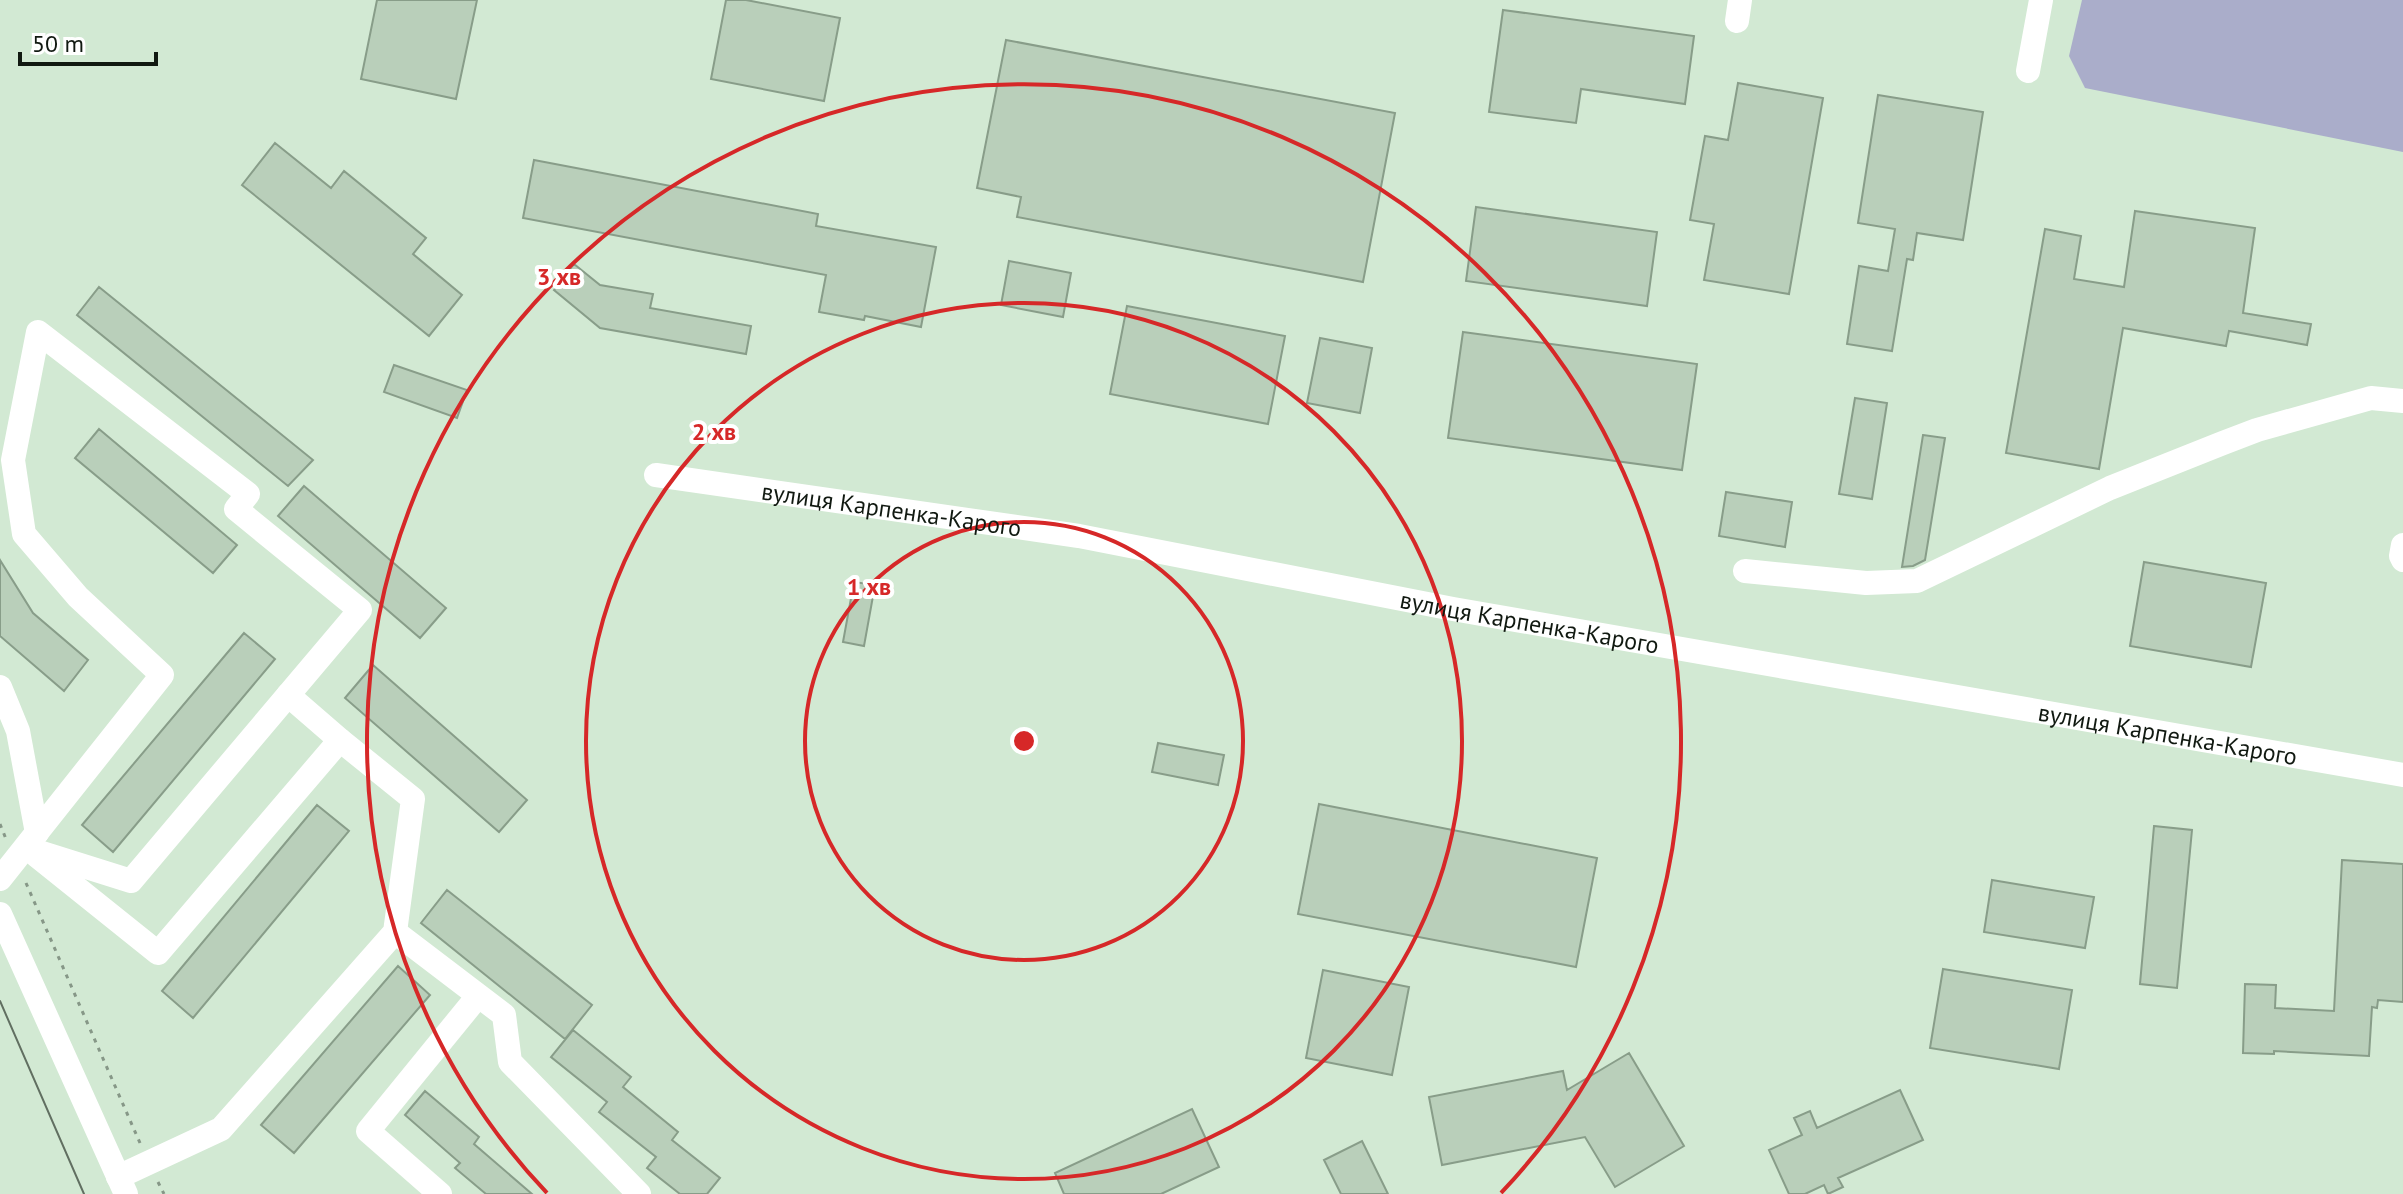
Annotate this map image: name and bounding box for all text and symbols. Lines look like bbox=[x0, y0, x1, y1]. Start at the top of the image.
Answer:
scale bar bbox=[20, 16, 156, 66]
text: 50 m bbox=[32, 28, 84, 59]
text: 3 хв bbox=[537, 261, 581, 292]
text: 2 хв bbox=[692, 416, 736, 447]
street label: вулиця Карпенка-Карого bbox=[760, 475, 1024, 543]
text: 1 хв bbox=[847, 571, 891, 602]
street label: вулиця Карпенка-Карого bbox=[1397, 584, 1661, 660]
street label: вулиця Карпенка-Карого bbox=[2036, 696, 2300, 772]
centre of rings bbox=[1010, 727, 1038, 755]

